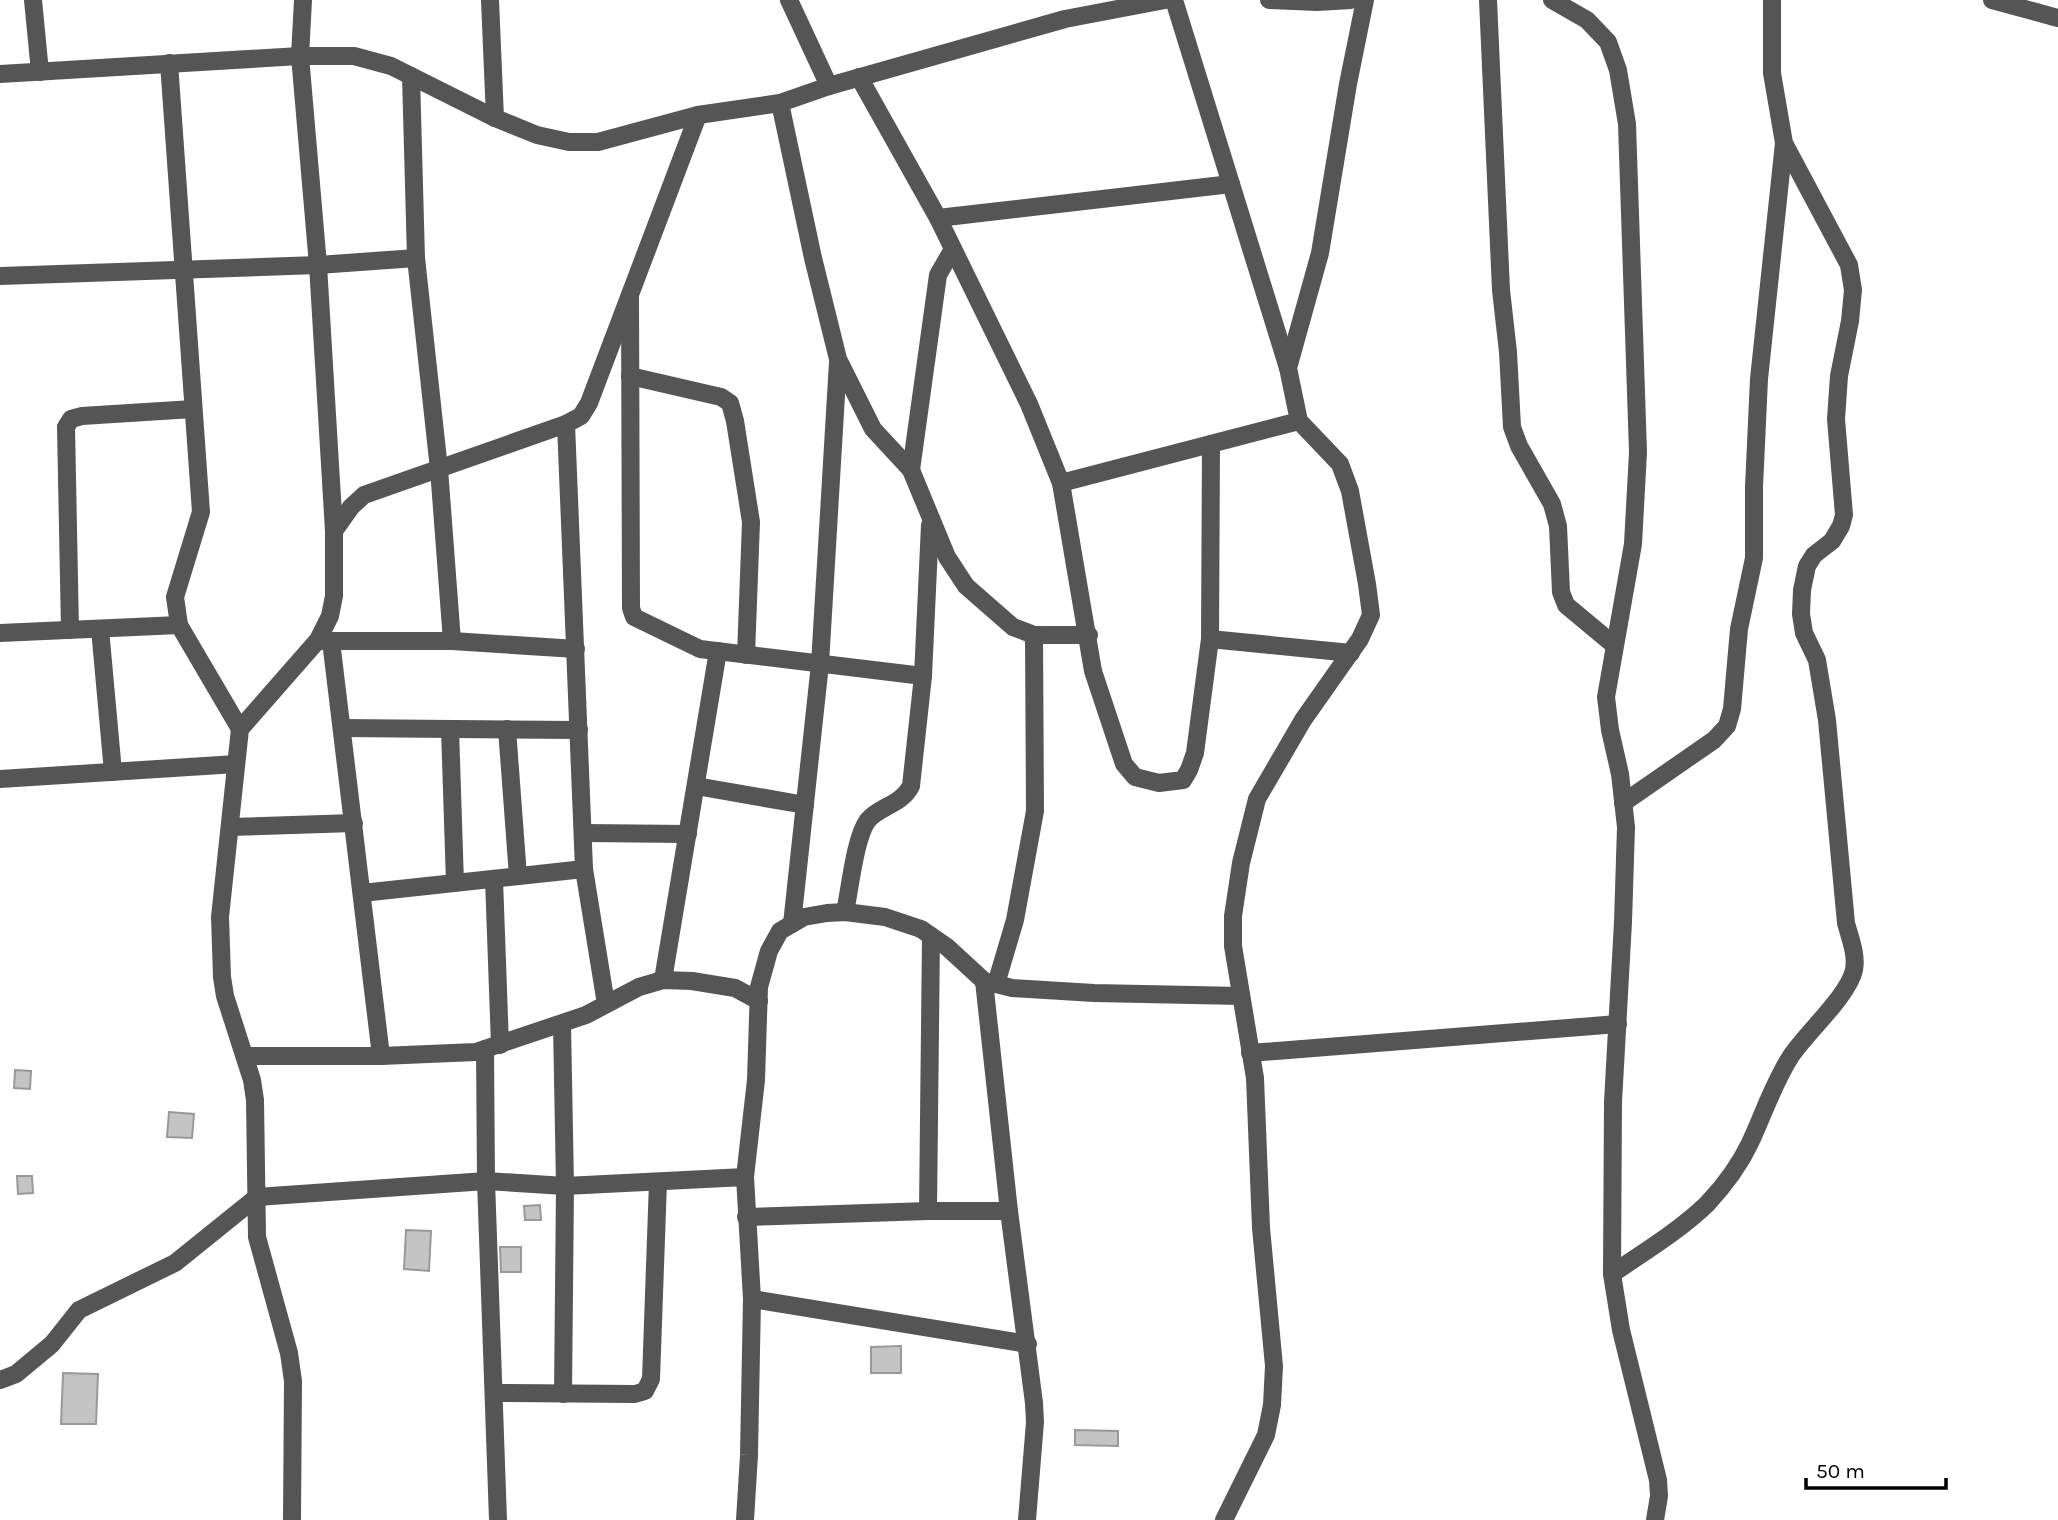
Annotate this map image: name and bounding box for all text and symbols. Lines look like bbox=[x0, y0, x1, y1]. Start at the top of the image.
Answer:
scale bar bbox=[1806, 1446, 1946, 1490]
text: 50 m bbox=[1816, 1459, 1865, 1483]

